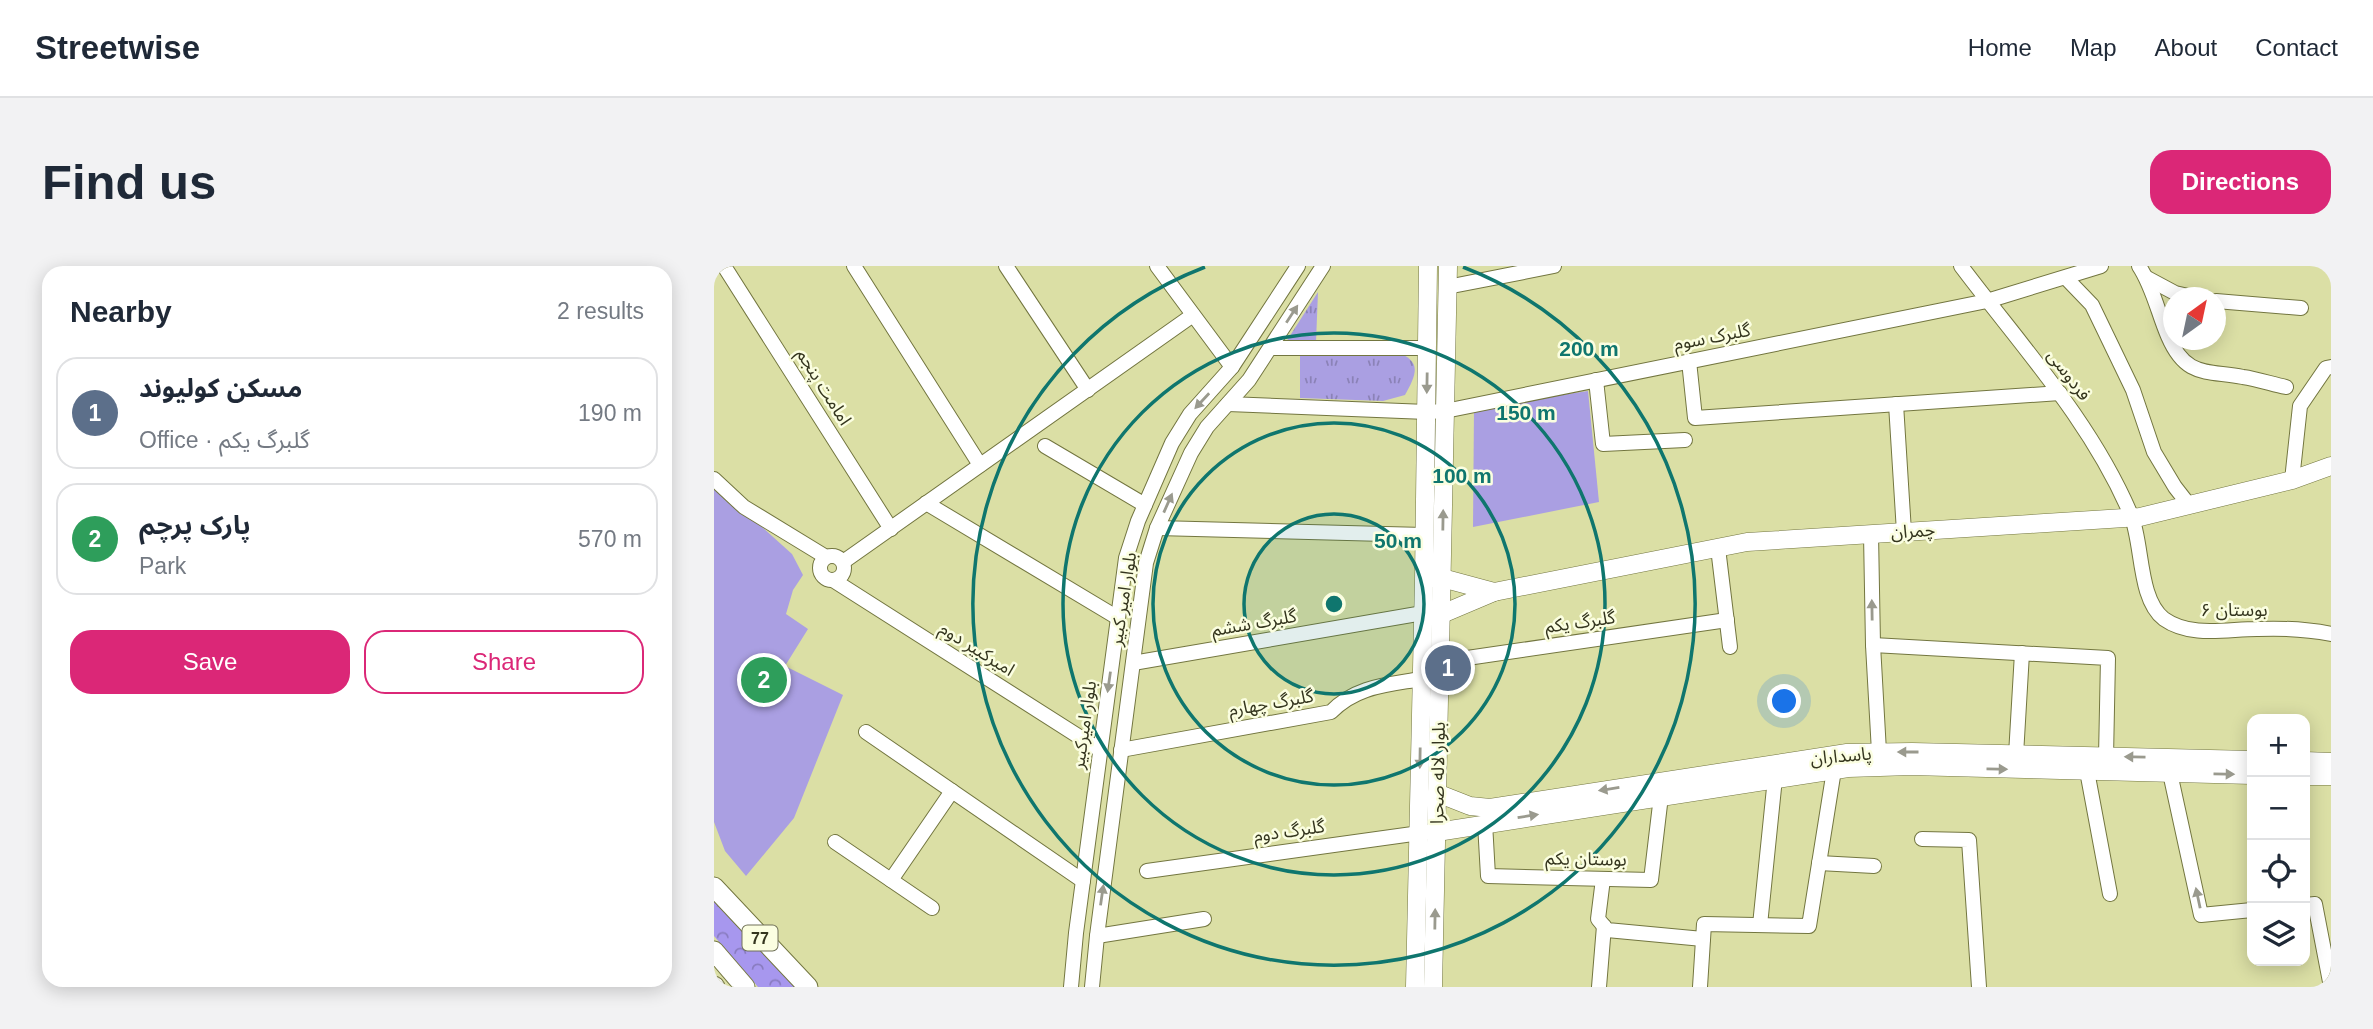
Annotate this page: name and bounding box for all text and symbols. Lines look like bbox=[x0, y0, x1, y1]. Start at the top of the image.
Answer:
text: Streetwise bbox=[35, 29, 200, 66]
text: Home bbox=[1968, 34, 2032, 61]
text: Map bbox=[2070, 34, 2117, 61]
text: About bbox=[2155, 34, 2217, 61]
text: Contact bbox=[2255, 34, 2338, 61]
button: Directions bbox=[2150, 150, 2331, 214]
text: Find us bbox=[42, 155, 216, 209]
north arrow bbox=[2163, 287, 2226, 350]
text: Nearby bbox=[70, 295, 172, 328]
text: 2 results bbox=[557, 298, 644, 324]
one-way arrow bbox=[1286, 304, 1299, 323]
street label: گلبرک سوم bbox=[1672, 320, 1753, 358]
text: 200 m bbox=[1559, 337, 1619, 360]
street label: امامت پنجم bbox=[790, 345, 855, 430]
street label: فردوسی bbox=[2043, 346, 2095, 405]
one-way arrow bbox=[1422, 372, 1433, 394]
text: مسکن کولیوند bbox=[139, 373, 302, 403]
one-way arrow bbox=[1195, 392, 1211, 409]
text: 1 bbox=[89, 400, 101, 426]
text: 190 m bbox=[578, 400, 642, 426]
text: 150 m bbox=[1496, 401, 1556, 424]
text: Office · گلبرگ یکم bbox=[139, 427, 310, 453]
text: 100 m bbox=[1432, 464, 1492, 487]
one-way arrow bbox=[1162, 493, 1174, 513]
one-way arrow bbox=[1437, 509, 1449, 531]
text: پارک پرچم bbox=[139, 510, 251, 540]
street label: چمران bbox=[1890, 519, 1936, 544]
text: 2 bbox=[89, 526, 101, 552]
text: 570 m bbox=[578, 526, 642, 552]
text: 50 m bbox=[1374, 529, 1422, 552]
street label: بلوار امیر کبیر bbox=[1106, 551, 1141, 648]
text: Park bbox=[139, 553, 186, 579]
centre of rings bbox=[1322, 592, 1346, 616]
one-way arrow bbox=[1866, 599, 1878, 621]
street label: بوستان ۶ bbox=[2200, 600, 2268, 621]
street label: گلبرگ ششم bbox=[1210, 606, 1299, 643]
street label: گلبرگ یکم bbox=[1544, 607, 1617, 640]
street label: امیرکبیر دوم bbox=[934, 618, 1018, 683]
button: Save bbox=[70, 630, 350, 694]
button: Share bbox=[364, 630, 644, 694]
pin: 1 bbox=[1425, 642, 1471, 694]
pin: 2 bbox=[741, 654, 787, 706]
one-way arrow bbox=[1104, 671, 1115, 693]
street label: بلوار امیرکبیر bbox=[1068, 680, 1101, 772]
your location bbox=[1767, 684, 1801, 718]
street label: گلبرگ چهارم bbox=[1227, 686, 1316, 724]
map controls bbox=[2247, 714, 2310, 966]
button: + bbox=[2247, 714, 2310, 777]
street label: بلوار لاله صحرا bbox=[1427, 722, 1450, 824]
street label: پاسداران bbox=[1810, 743, 1873, 770]
one-way arrow bbox=[1896, 746, 1918, 758]
one-way arrow bbox=[1414, 747, 1425, 769]
one-way arrow bbox=[2124, 752, 2146, 763]
one-way arrow bbox=[1986, 763, 2008, 774]
one-way arrow bbox=[2214, 768, 2236, 780]
button: − bbox=[2247, 777, 2310, 840]
one-way arrow bbox=[1598, 784, 1620, 795]
one-way arrow bbox=[1517, 811, 1539, 822]
street label: گلبرگ دوم bbox=[1252, 816, 1327, 850]
button: locate bbox=[2247, 840, 2310, 903]
street label: بوستان یکم bbox=[1545, 848, 1627, 873]
one-way arrow bbox=[1097, 884, 1108, 906]
one-way arrow bbox=[2192, 887, 2203, 909]
button: layers bbox=[2247, 903, 2310, 966]
one-way arrow bbox=[1429, 908, 1440, 930]
road number: 77 bbox=[742, 926, 778, 950]

